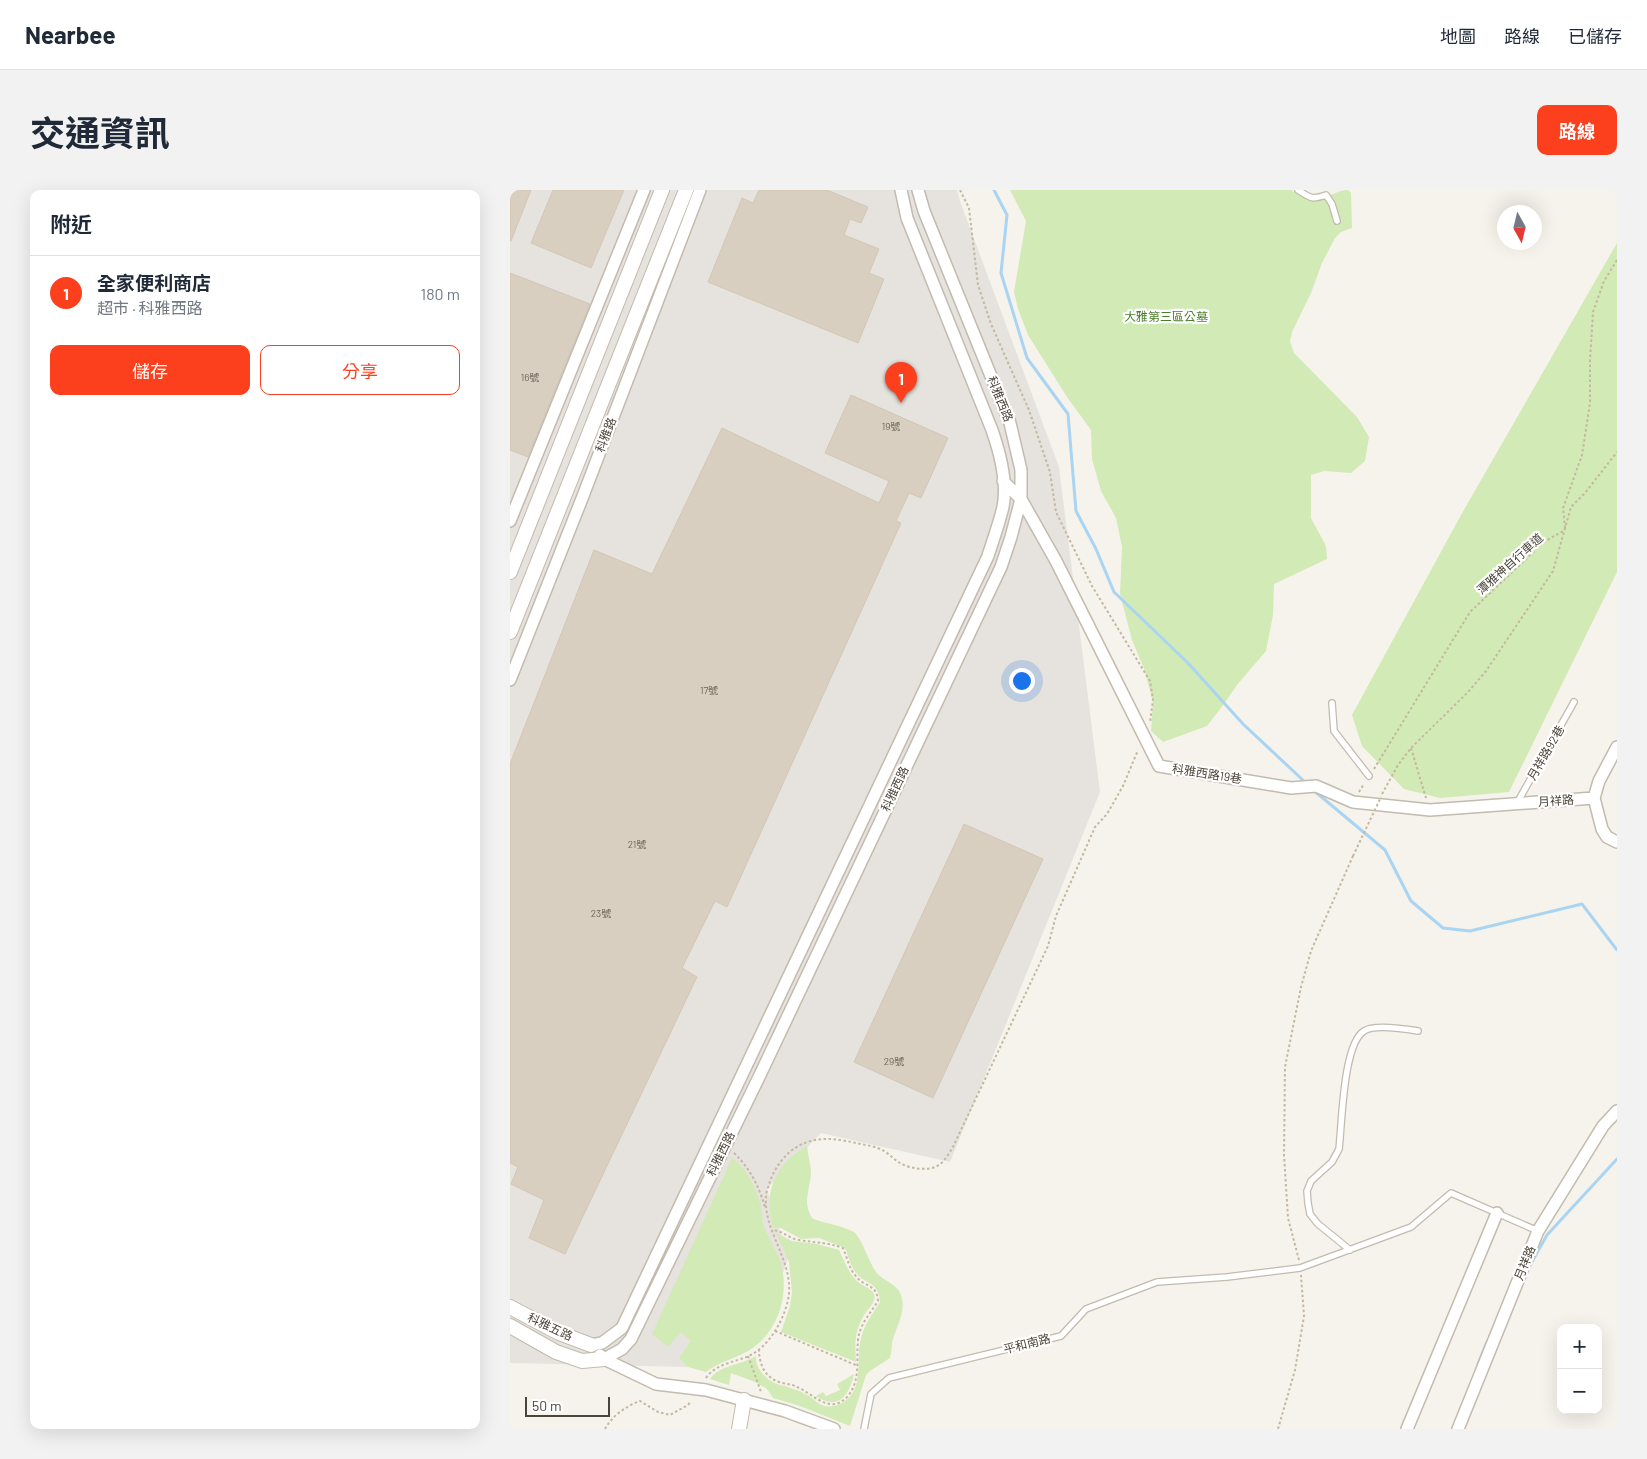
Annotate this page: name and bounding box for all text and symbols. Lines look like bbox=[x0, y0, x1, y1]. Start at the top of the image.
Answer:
text: Nearbee bbox=[25, 20, 116, 49]
text: 地圖 bbox=[1440, 25, 1476, 47]
text: 路線 bbox=[1504, 25, 1540, 47]
text: 已儲存 bbox=[1568, 25, 1622, 47]
button: 路線 bbox=[1537, 105, 1617, 155]
text: 交通資訊 bbox=[30, 111, 170, 153]
north arrow bbox=[1497, 205, 1542, 250]
text: 附近 bbox=[50, 211, 92, 236]
text: 全家便利商店 bbox=[97, 271, 211, 294]
text: 1 bbox=[63, 284, 69, 303]
text: 180 m bbox=[421, 284, 460, 303]
text: 超市 · 科雅西路 bbox=[97, 298, 203, 317]
park label: 大雅第三區公墓 bbox=[1124, 309, 1208, 323]
button: 儲存 bbox=[50, 345, 250, 395]
button: 分享 bbox=[260, 345, 460, 395]
pin: 1 bbox=[885, 362, 917, 403]
house number: 16號 bbox=[521, 371, 539, 383]
street label: 科雅西路 bbox=[985, 374, 1016, 424]
street label: 科雅路 bbox=[592, 415, 618, 454]
house number: 19號 bbox=[882, 420, 900, 432]
street label: 潭雅神自行車道 bbox=[1473, 530, 1545, 597]
your location bbox=[1009, 668, 1035, 694]
house number: 17號 bbox=[700, 684, 718, 696]
street label: 月祥路92巷 bbox=[1524, 723, 1566, 782]
street label: 科雅西路19巷 bbox=[1171, 761, 1243, 785]
street label: 科雅西路 bbox=[878, 764, 911, 813]
street label: 月祥路 bbox=[1537, 792, 1574, 808]
house number: 21號 bbox=[628, 838, 646, 850]
house number: 23號 bbox=[591, 907, 611, 919]
house number: 29號 bbox=[884, 1055, 904, 1067]
street label: 科雅西路 bbox=[703, 1129, 737, 1178]
street label: 月祥路 bbox=[1511, 1243, 1537, 1282]
street label: 科雅五路 bbox=[526, 1310, 575, 1343]
map controls bbox=[1557, 1324, 1602, 1414]
button: + bbox=[1557, 1324, 1602, 1369]
street label: 平和南路 bbox=[1002, 1330, 1052, 1356]
button: − bbox=[1557, 1369, 1602, 1414]
scale bar bbox=[525, 1394, 610, 1417]
text: 50 m bbox=[532, 1397, 561, 1414]

